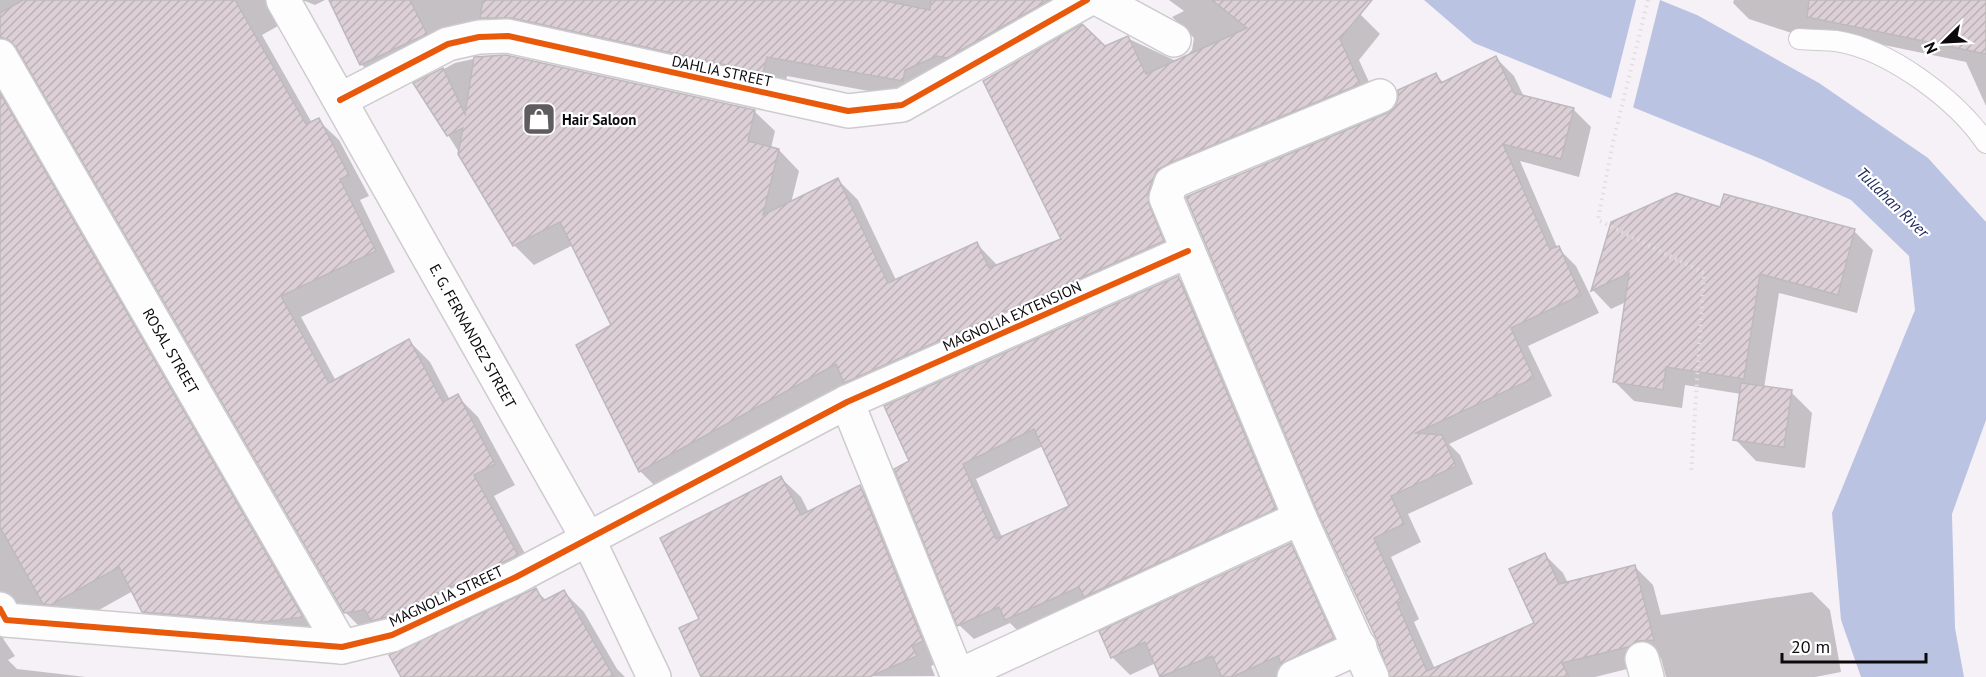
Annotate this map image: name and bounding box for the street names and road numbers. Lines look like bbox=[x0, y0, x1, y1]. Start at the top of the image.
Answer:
street label: DAHLIA STREET bbox=[670, 51, 775, 91]
street label: E. G. FERNANDEZ STREET bbox=[425, 261, 521, 412]
street label: MAGNOLIA EXTENSION bbox=[940, 277, 1084, 355]
street label: ROSAL STREET bbox=[139, 305, 204, 398]
street label: MAGNOLIA STREET bbox=[386, 561, 507, 631]

